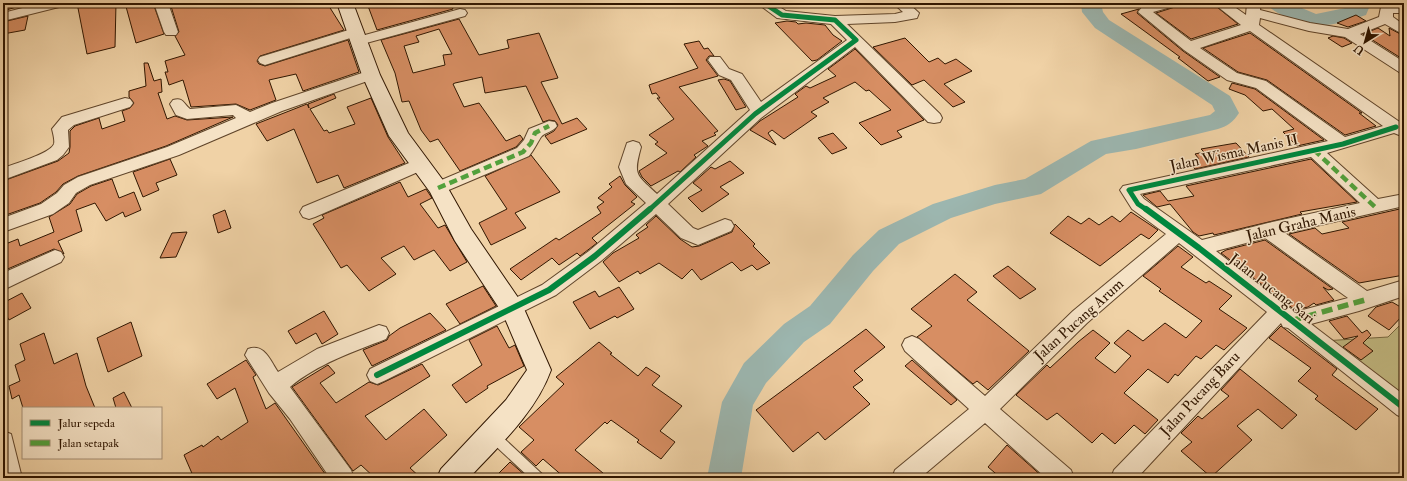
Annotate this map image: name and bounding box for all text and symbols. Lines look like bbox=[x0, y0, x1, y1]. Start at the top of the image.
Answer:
north arrow bbox=[1345, 22, 1385, 62]
text: U bbox=[1351, 41, 1367, 58]
street label: Jalan Wisma Manis II bbox=[1167, 130, 1300, 177]
street label: Jalan Graha Manis bbox=[1243, 202, 1358, 247]
street label: Jalan Pucang Sari bbox=[1224, 249, 1319, 329]
street label: Jalan Pucang Arum bbox=[1029, 274, 1129, 367]
street label: Jalan Pucang Baru bbox=[1155, 347, 1245, 442]
legend bbox=[22, 407, 162, 459]
text: Jalur sepeda bbox=[57, 416, 116, 431]
text: Jalan setapak bbox=[57, 436, 119, 451]

